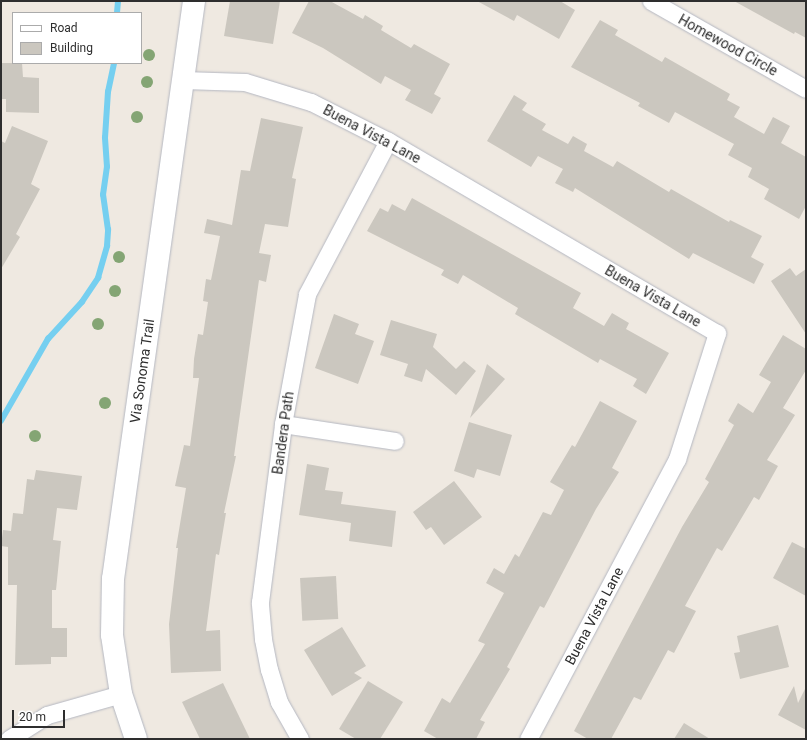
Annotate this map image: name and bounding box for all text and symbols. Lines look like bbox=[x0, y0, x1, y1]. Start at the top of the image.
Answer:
street label: Homewood Circle bbox=[675, 11, 781, 79]
legend bbox=[12, 12, 142, 64]
text: Road bbox=[50, 21, 78, 35]
text: Building bbox=[50, 41, 93, 55]
street label: Buena Vista Lane bbox=[320, 101, 424, 167]
street label: Buena Vista Lane bbox=[602, 262, 704, 330]
street label: Via Sonoma Trail bbox=[126, 318, 158, 424]
street label: Bandera Path bbox=[269, 390, 297, 476]
street label: Buena Vista Lane bbox=[561, 564, 627, 668]
scale bar bbox=[14, 702, 67, 728]
text: 20 m bbox=[19, 710, 46, 724]

